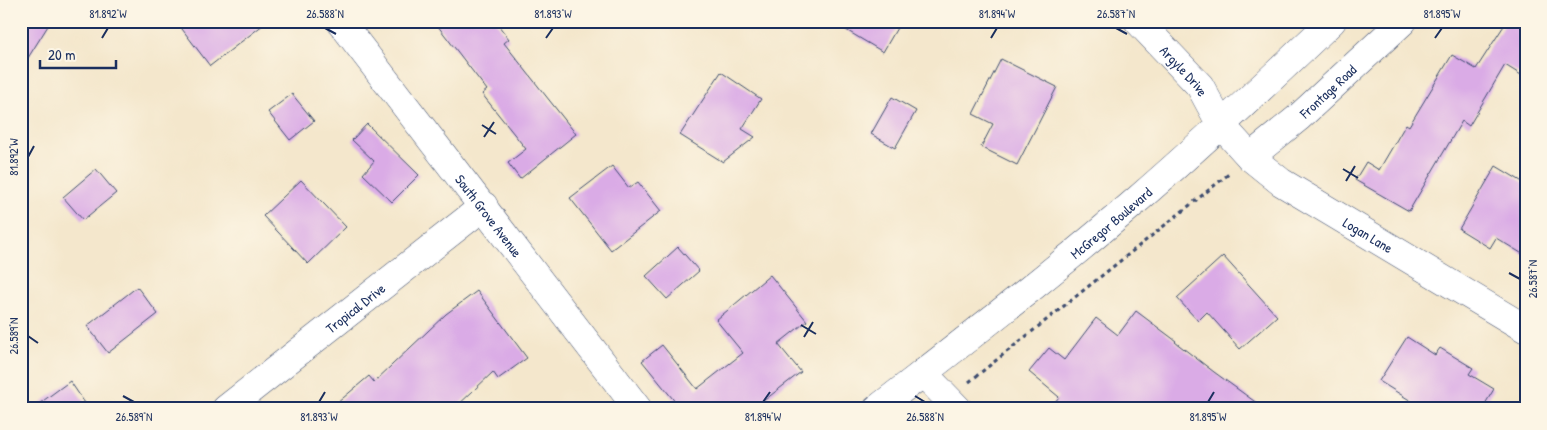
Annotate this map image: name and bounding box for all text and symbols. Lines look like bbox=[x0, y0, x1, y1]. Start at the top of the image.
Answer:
text: 81.892°W bbox=[89, 5, 127, 22]
text: 26.588°N bbox=[306, 5, 344, 22]
text: 81.893°W bbox=[534, 5, 572, 22]
text: 81.894°W bbox=[979, 5, 1016, 22]
text: 26.587°N bbox=[1097, 5, 1135, 22]
text: 81.895°W bbox=[1424, 5, 1461, 22]
scale bar bbox=[40, 38, 116, 70]
street label: Argyle Drive bbox=[1156, 41, 1213, 100]
text: 20 m bbox=[48, 44, 75, 65]
street label: Frontage Road bbox=[1294, 59, 1360, 122]
text: 81.892°W bbox=[5, 138, 22, 176]
street label: South Grove Avenue bbox=[451, 170, 527, 261]
street label: McGregor Boulevard bbox=[1066, 182, 1156, 262]
street label: Logan Lane bbox=[1340, 212, 1397, 257]
text: 26.587°N bbox=[1524, 260, 1541, 298]
street label: Tropical Drive bbox=[321, 278, 389, 337]
text: 26.589°N bbox=[5, 318, 22, 354]
text: 26.589°N bbox=[116, 408, 152, 425]
text: 81.893°W bbox=[300, 408, 338, 425]
text: 81.894°W bbox=[745, 408, 782, 425]
text: 26.588°N bbox=[906, 408, 944, 425]
text: 81.895°W bbox=[1190, 408, 1227, 425]

